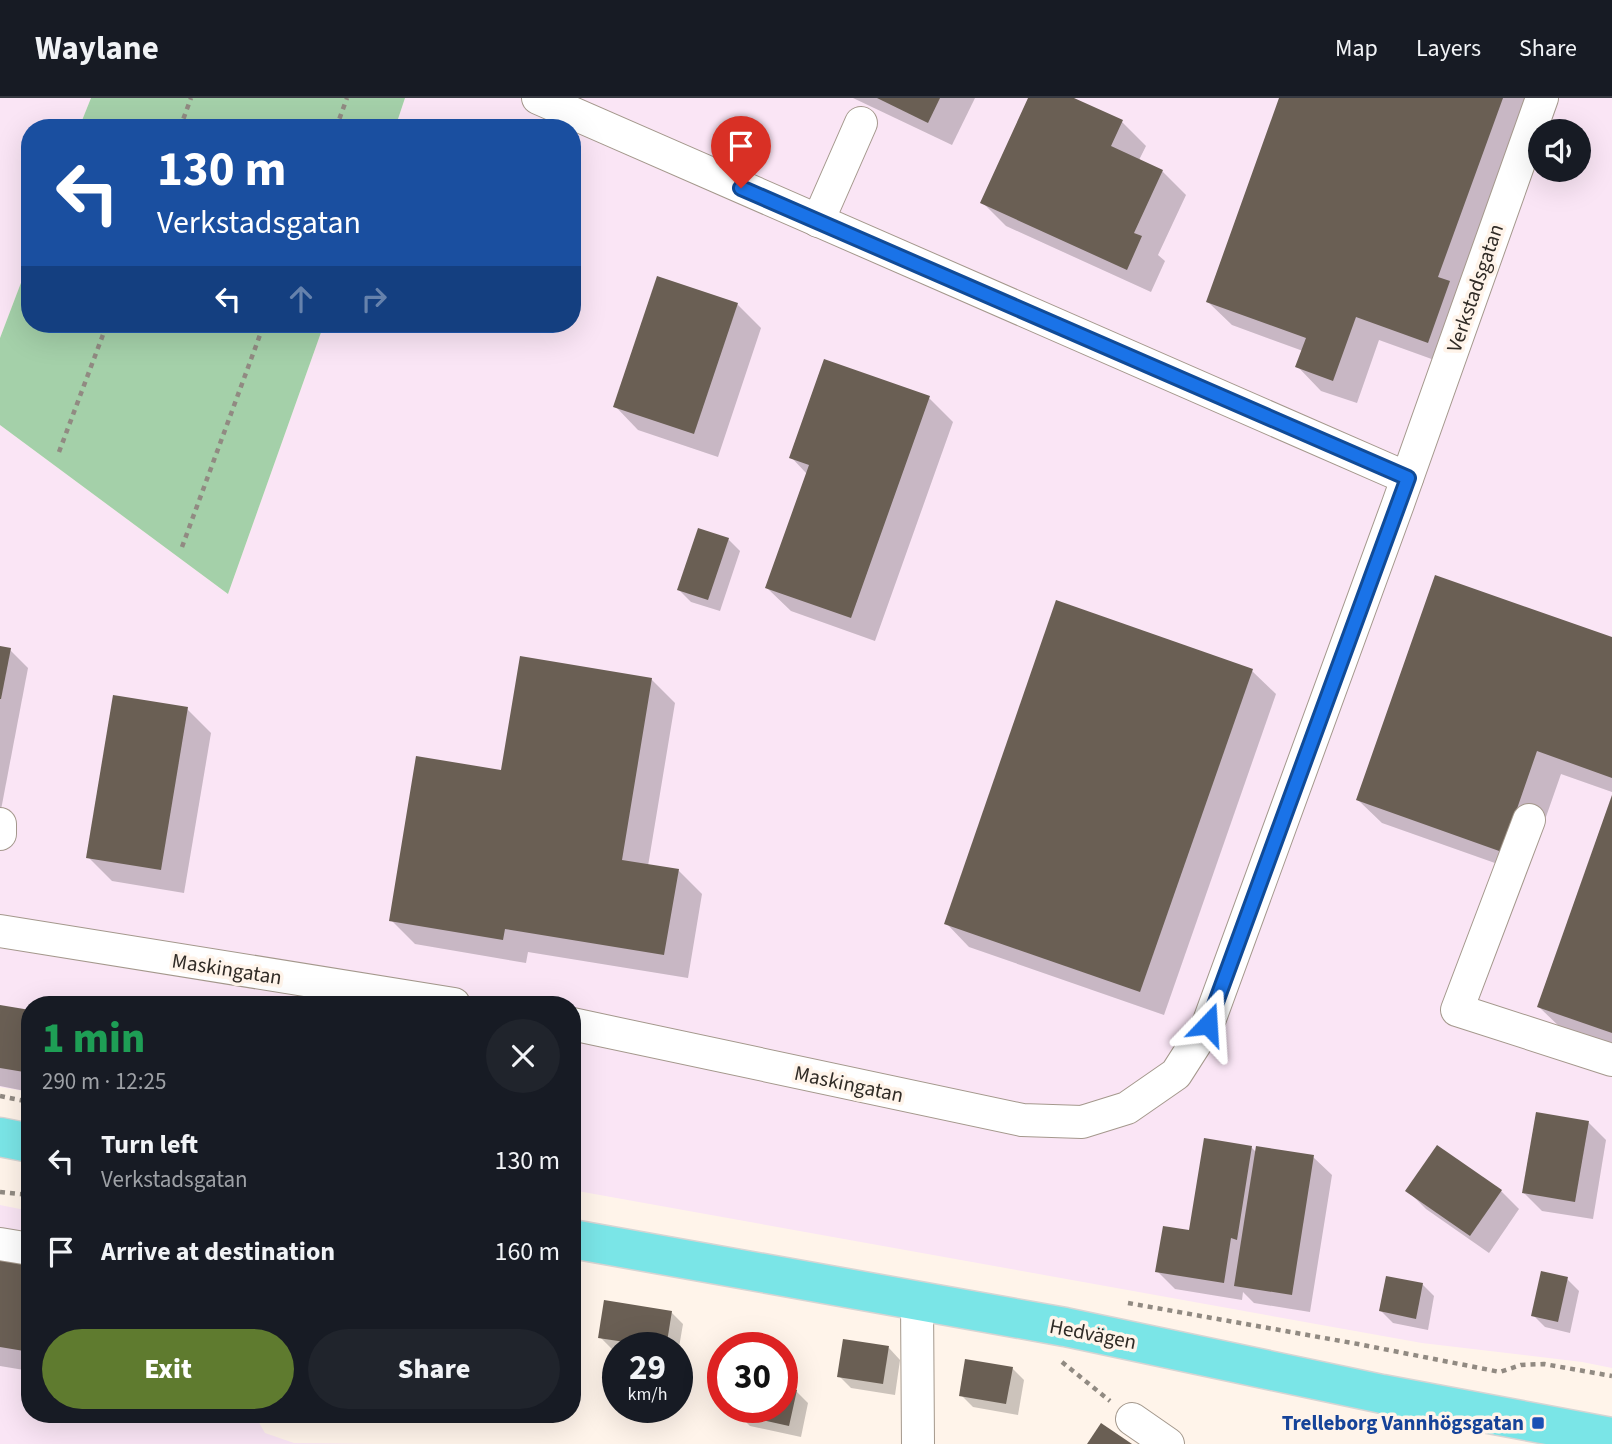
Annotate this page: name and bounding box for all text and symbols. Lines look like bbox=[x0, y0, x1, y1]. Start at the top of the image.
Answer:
text: Waylane bbox=[35, 25, 159, 72]
text: Map bbox=[1335, 31, 1378, 66]
text: Layers bbox=[1416, 31, 1481, 66]
text: Share bbox=[1519, 31, 1577, 66]
pin bbox=[711, 116, 771, 188]
map controls bbox=[1528, 119, 1591, 182]
button: sound bbox=[1528, 119, 1591, 182]
icon: arrive bbox=[722, 127, 760, 165]
text: 130 m bbox=[157, 135, 286, 205]
icon: left bbox=[42, 147, 133, 238]
text: Verkstadsgatan bbox=[157, 200, 361, 246]
street label: Verkstadsgatan bbox=[1439, 220, 1511, 356]
icon: left bbox=[209, 280, 247, 318]
icon: ahead bbox=[282, 280, 320, 318]
icon: right bbox=[355, 280, 393, 318]
street label: Maskingatan bbox=[170, 946, 284, 992]
position arrow bbox=[1171, 987, 1245, 1061]
text: 1 min bbox=[42, 1009, 145, 1069]
button: close bbox=[486, 1019, 560, 1093]
street label: Maskingatan bbox=[792, 1058, 906, 1110]
text: 290 m · 12:25 bbox=[42, 1065, 166, 1098]
text: Turn left bbox=[101, 1126, 198, 1163]
icon: left bbox=[42, 1142, 80, 1180]
text: 130 m bbox=[494, 1142, 560, 1179]
text: Verkstadsgatan bbox=[101, 1163, 248, 1196]
icon: arrive bbox=[42, 1233, 80, 1271]
text: Arrive at destination bbox=[101, 1233, 335, 1270]
text: 160 m bbox=[494, 1233, 560, 1270]
street label: Hedvägen bbox=[1047, 1311, 1139, 1357]
button: Exit bbox=[42, 1329, 294, 1409]
button: Share bbox=[308, 1329, 560, 1409]
speed limit sign: 30 bbox=[707, 1332, 798, 1423]
text: 29 bbox=[629, 1343, 666, 1393]
text: km/h bbox=[628, 1382, 667, 1407]
place label: Trelleborg Vannhögsgatan bbox=[1282, 1408, 1524, 1438]
marker: Trelleborg Vannhögsgatan bbox=[1530, 1415, 1546, 1431]

